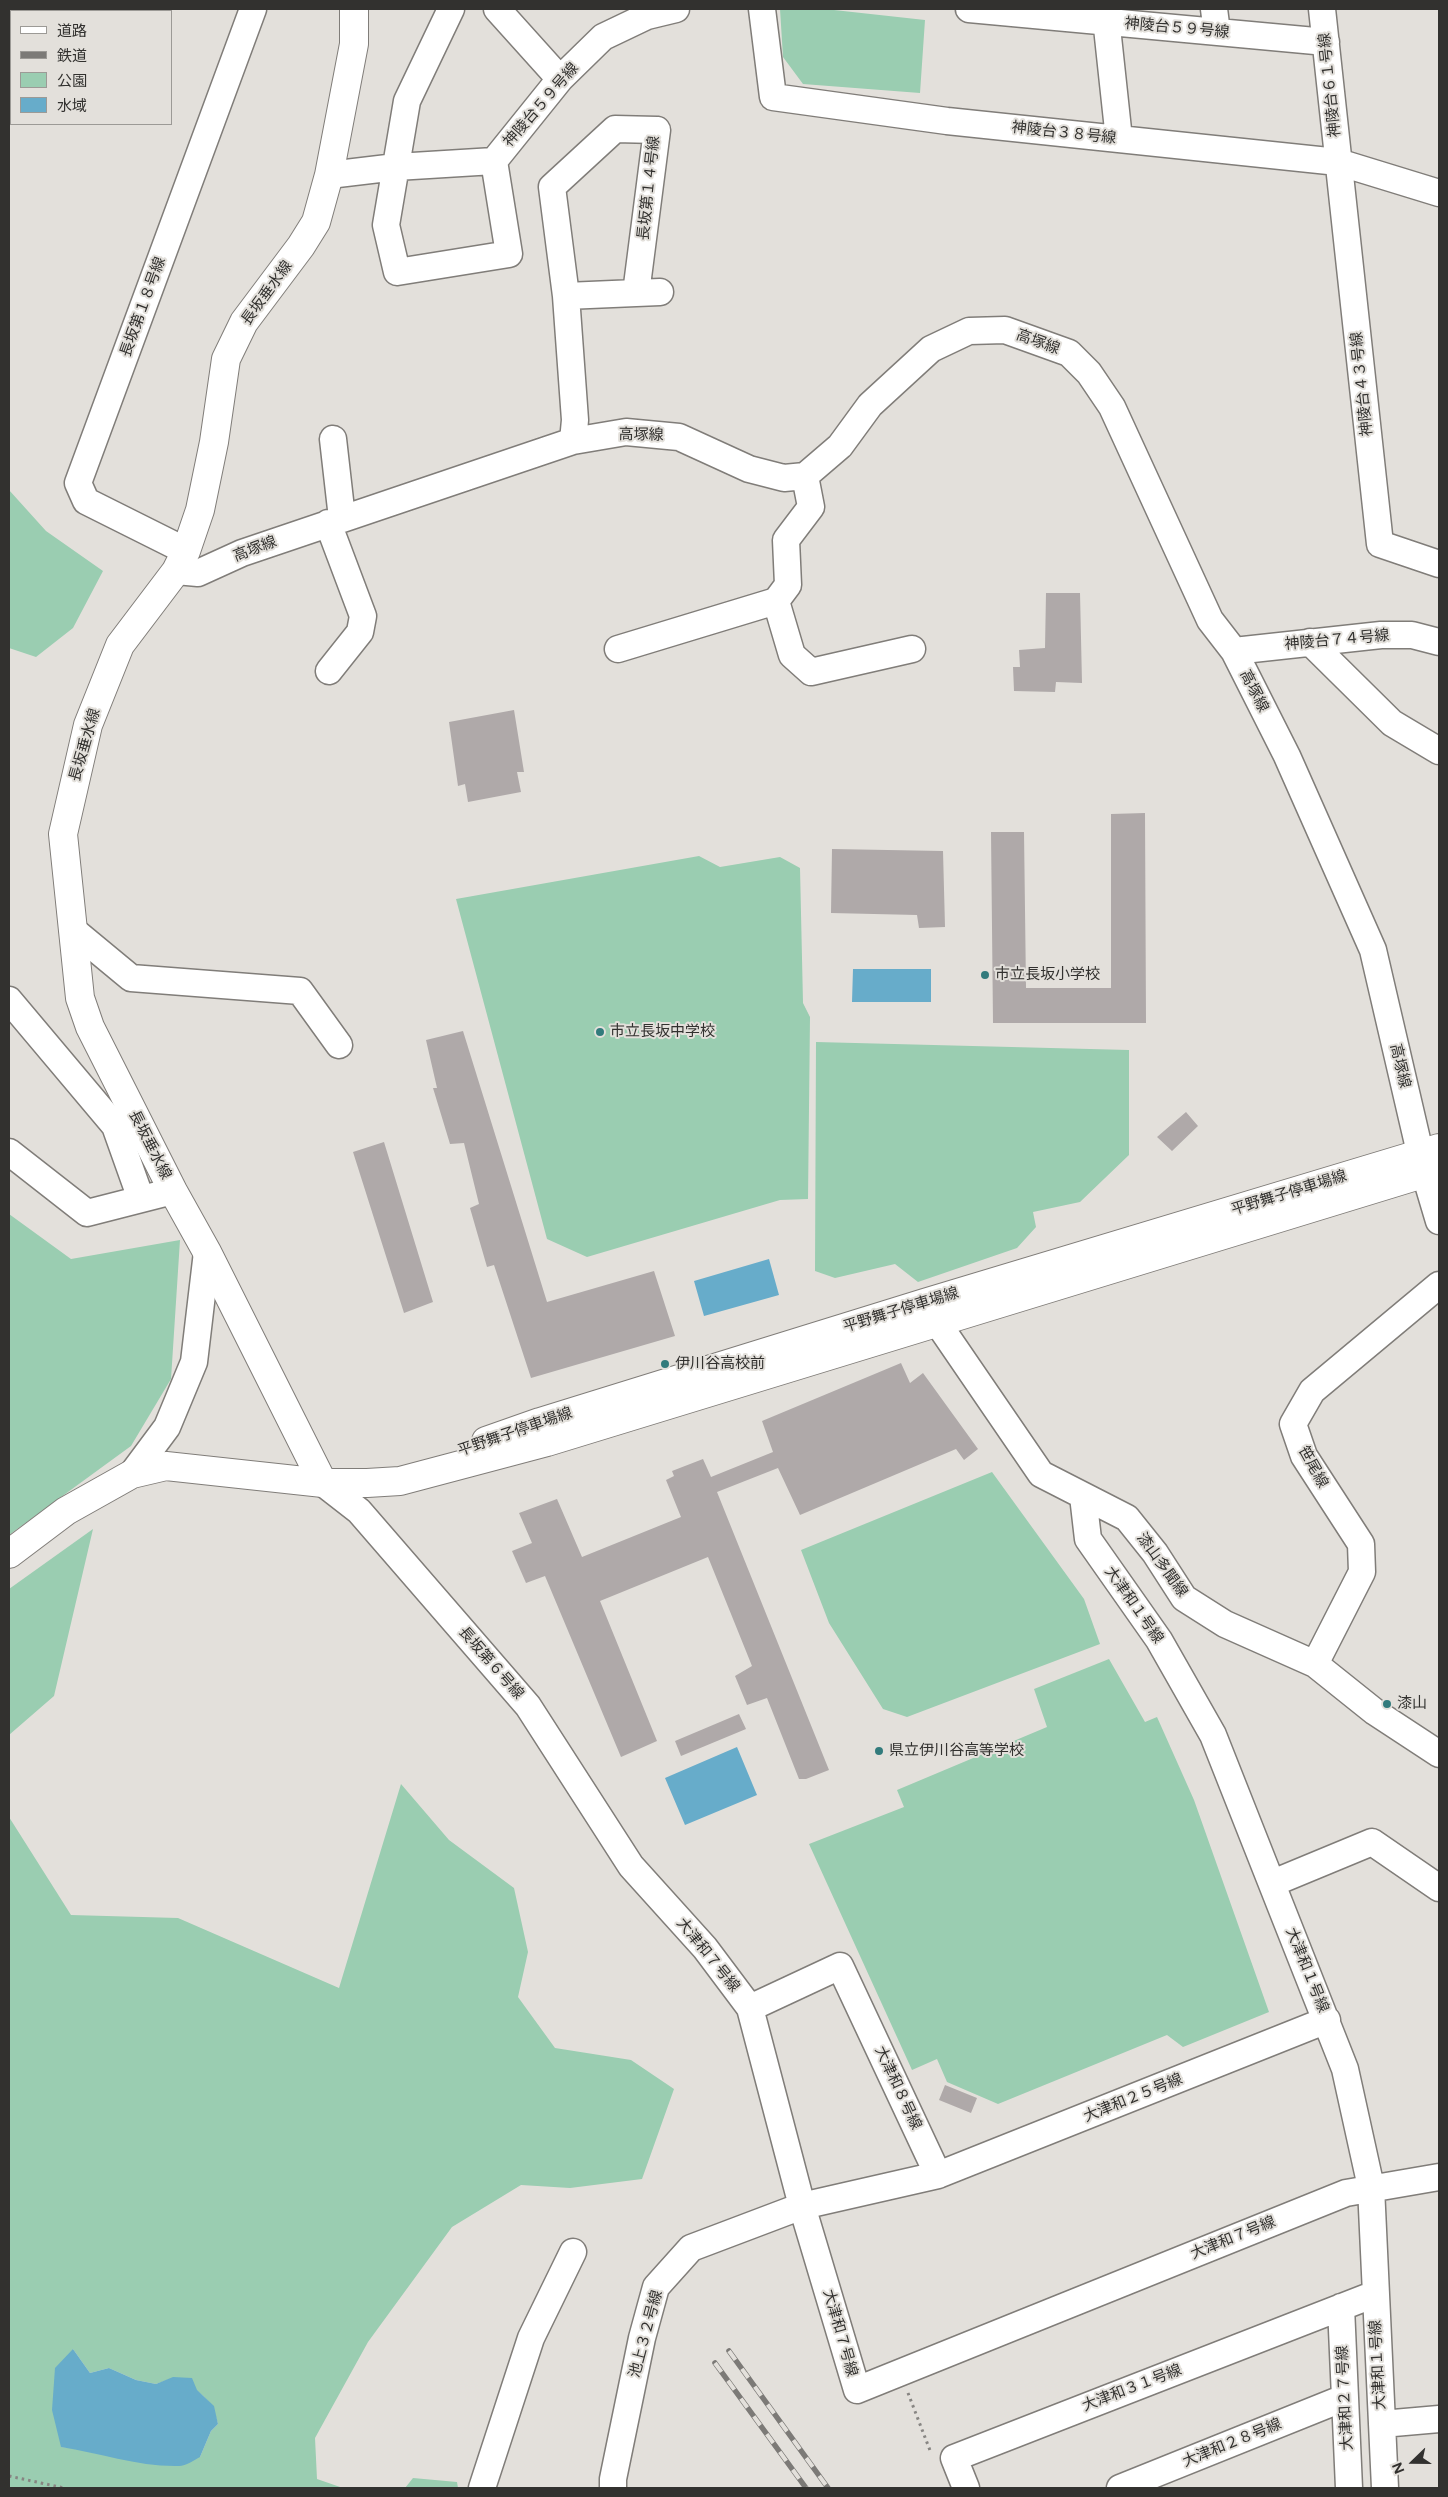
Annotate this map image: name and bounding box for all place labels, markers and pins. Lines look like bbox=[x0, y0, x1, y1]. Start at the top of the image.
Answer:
place label: 市立長坂小学校 bbox=[995, 966, 1100, 984]
marker: 市立長坂小学校 bbox=[979, 969, 991, 981]
place label: 市立長坂中学校 bbox=[610, 1023, 715, 1041]
marker: 市立長坂中学校 bbox=[594, 1026, 606, 1038]
place label: 伊川谷高校前 bbox=[675, 1355, 765, 1373]
marker: 伊川谷高校前 bbox=[659, 1358, 671, 1370]
place label: 漆山 bbox=[1397, 1695, 1427, 1713]
marker: 漆山 bbox=[1381, 1698, 1393, 1710]
place label: 県立伊川谷高等学校 bbox=[889, 1742, 1024, 1760]
marker: 県立伊川谷高等学校 bbox=[873, 1745, 885, 1757]

